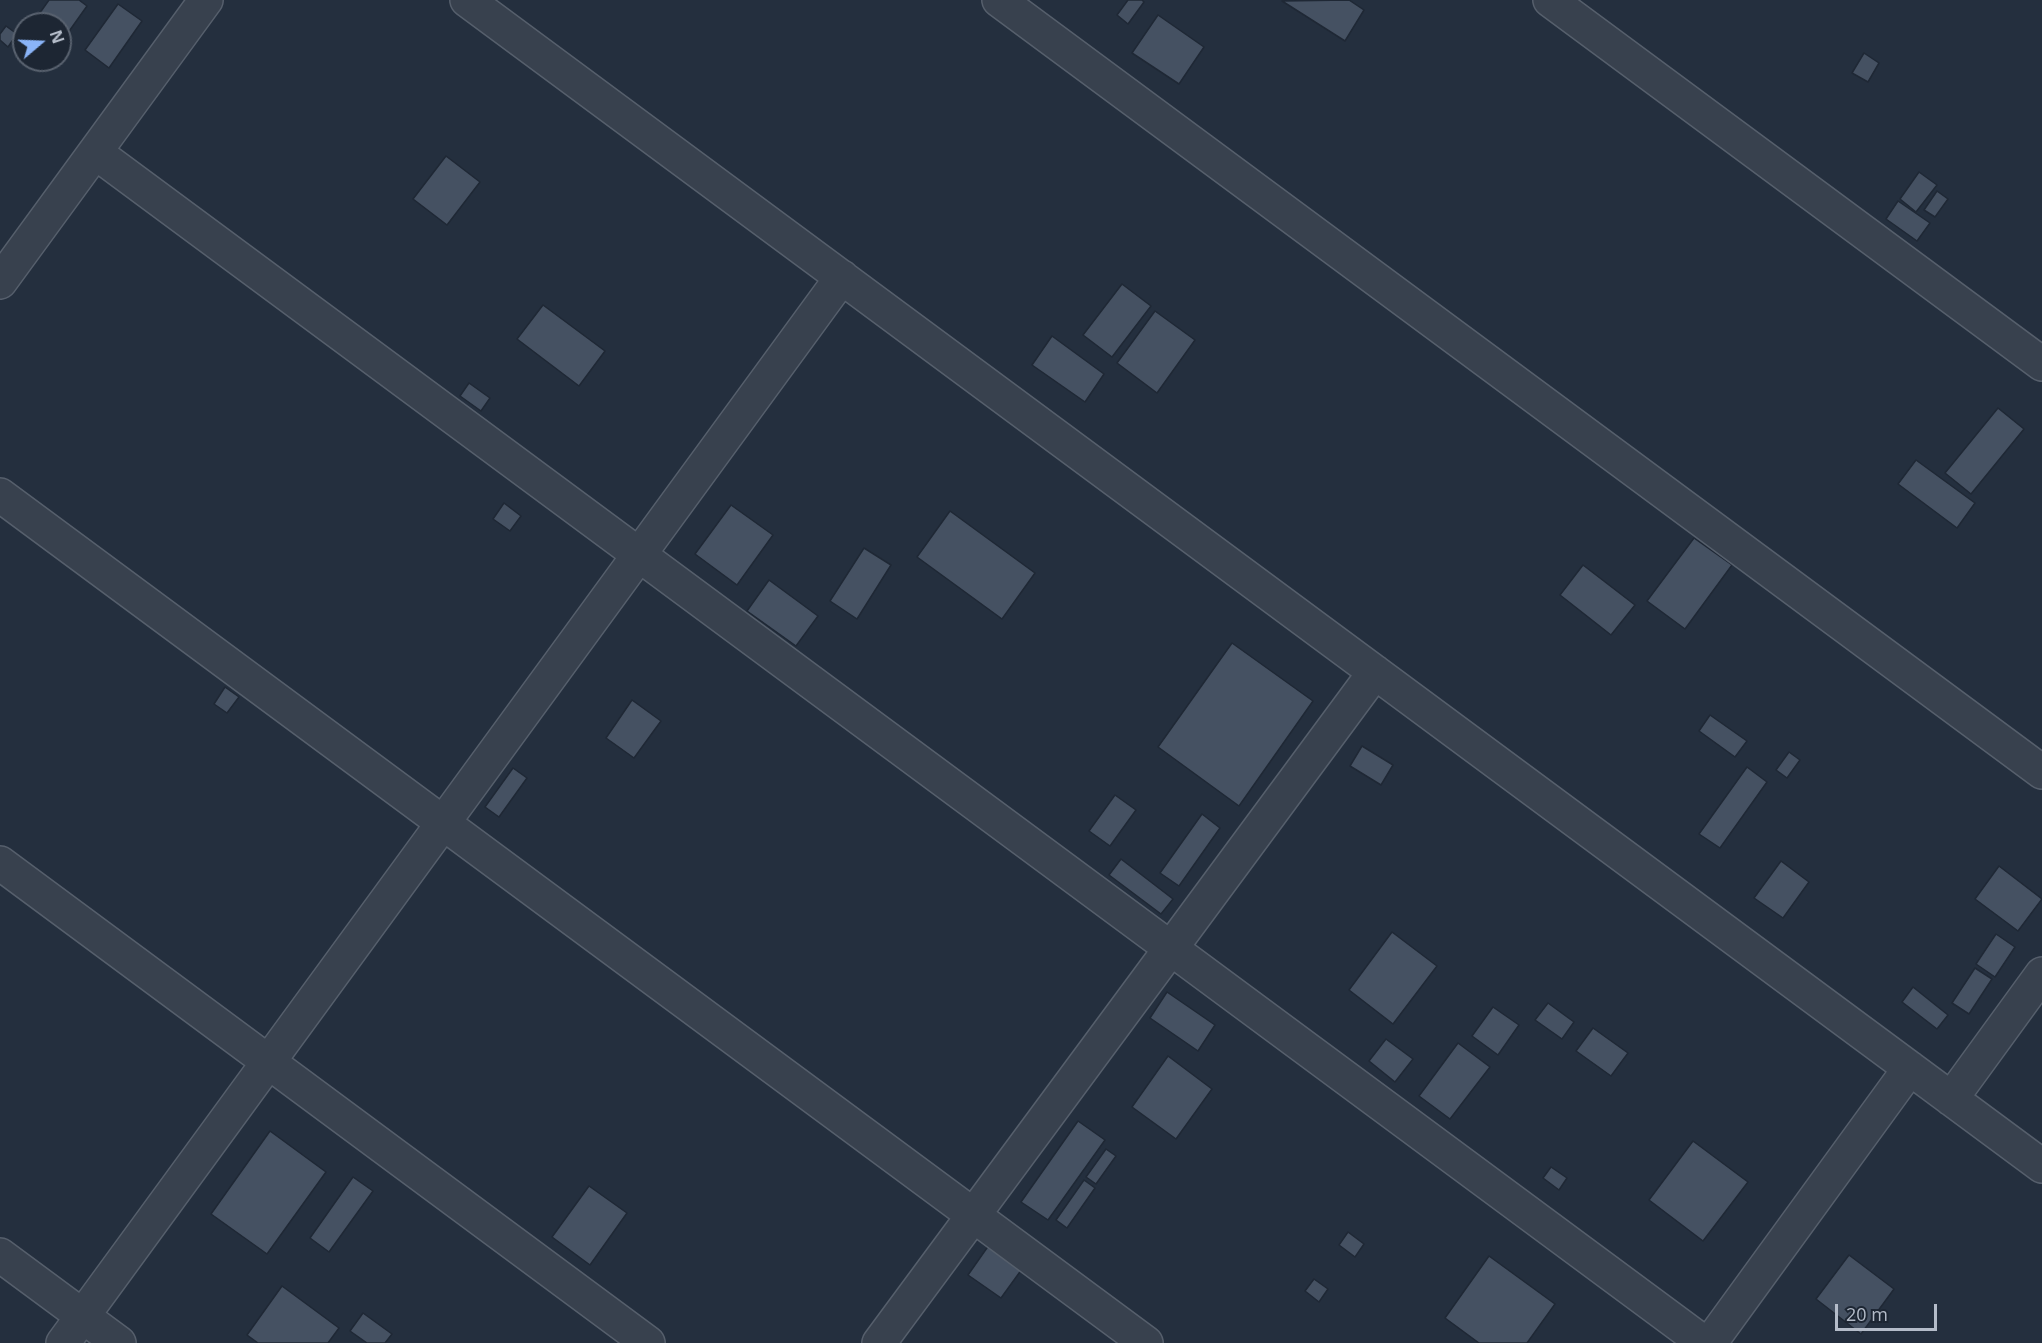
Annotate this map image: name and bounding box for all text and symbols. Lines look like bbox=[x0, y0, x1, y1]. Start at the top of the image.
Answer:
north arrow bbox=[12, 12, 72, 72]
text: N bbox=[45, 27, 70, 47]
scale bar bbox=[1838, 1292, 1940, 1330]
text: 20 m bbox=[1846, 1302, 1888, 1326]

